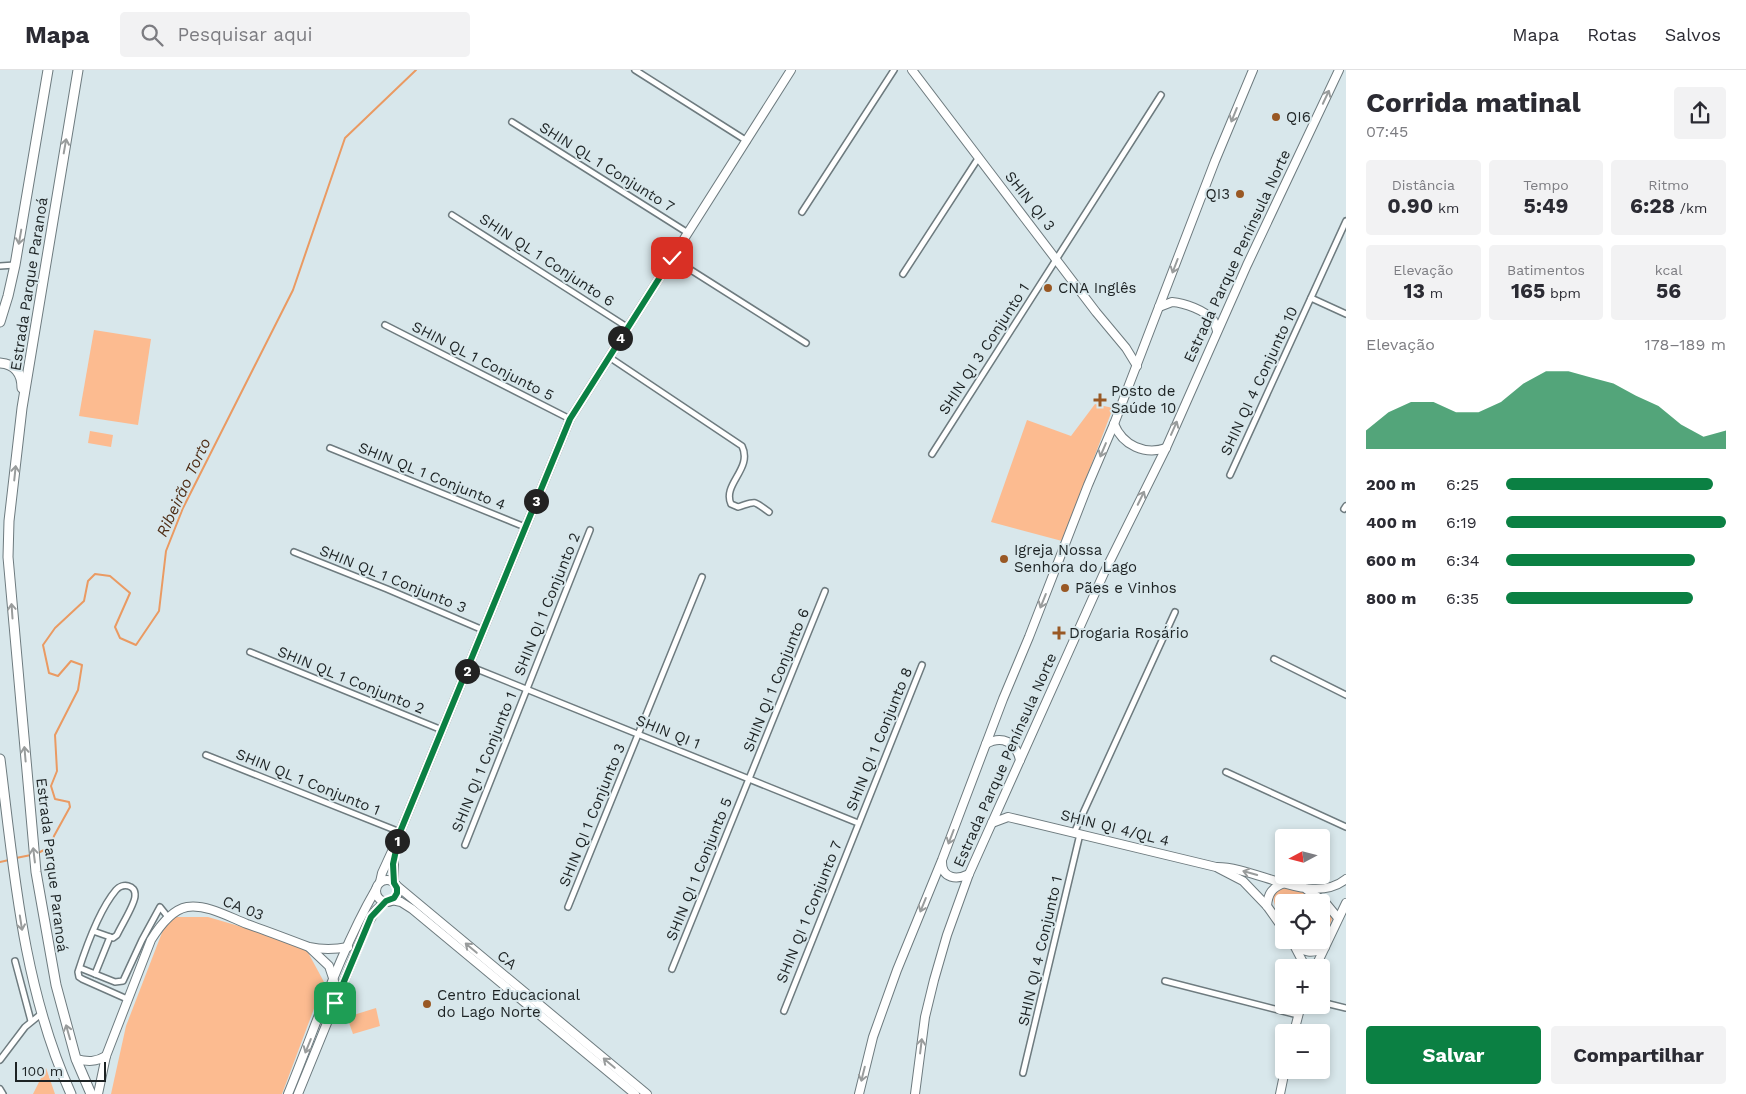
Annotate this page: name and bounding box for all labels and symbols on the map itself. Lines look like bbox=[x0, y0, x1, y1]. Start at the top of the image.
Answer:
one-way arrow bbox=[1322, 90, 1331, 105]
one-way arrow bbox=[1229, 107, 1239, 122]
place label: QI6 bbox=[1286, 108, 1311, 126]
marker: QI6 bbox=[1270, 111, 1282, 123]
street label: SHIN QL 1 Conjunto 7 bbox=[536, 118, 678, 216]
one-way arrow bbox=[61, 138, 71, 154]
street label: Estrada Parque Península Norte bbox=[1180, 147, 1294, 365]
street label: SHIN QI 3 bbox=[1001, 168, 1059, 234]
place label: QI3 bbox=[1206, 185, 1230, 203]
marker: QI3 bbox=[1234, 188, 1246, 200]
street label: Estrada Parque Paranoá bbox=[6, 195, 52, 372]
street label: SHIN QL 1 Conjunto 6 bbox=[476, 210, 618, 310]
one-way arrow bbox=[14, 229, 24, 245]
pin bbox=[651, 237, 693, 279]
one-way arrow bbox=[1170, 258, 1179, 273]
place label: CNA Inglês bbox=[1058, 279, 1137, 297]
street label: SHIN QI 3 Conjunto 1 bbox=[935, 280, 1033, 418]
marker: CNA Inglês bbox=[1042, 282, 1054, 294]
street label: SHIN QI 4 Conjunto 10 bbox=[1216, 304, 1302, 458]
street label: SHIN QL 1 Conjunto 5 bbox=[409, 317, 557, 405]
pin: 4 bbox=[608, 326, 632, 350]
place label: Posto de Saúde 10 bbox=[1111, 382, 1176, 417]
marker: Posto de Saúde 10 bbox=[1093, 393, 1107, 407]
one-way arrow bbox=[1170, 421, 1180, 436]
water label: Ribeirão Torto bbox=[152, 435, 215, 540]
street label: SHIN QL 1 Conjunto 4 bbox=[356, 438, 508, 514]
one-way arrow bbox=[1098, 442, 1108, 457]
one-way arrow bbox=[10, 465, 20, 481]
pin: 3 bbox=[524, 488, 548, 514]
one-way arrow bbox=[1137, 491, 1146, 506]
street label: SHIN QI 1 Conjunto 2 bbox=[510, 530, 584, 678]
street label: SHIN QL 1 Conjunto 3 bbox=[317, 541, 469, 617]
place label: Igreja Nossa Senhora do Lago bbox=[1014, 541, 1137, 576]
marker: Igreja Nossa Senhora do Lago bbox=[998, 553, 1010, 565]
place label: Pães e Vinhos bbox=[1075, 579, 1177, 597]
marker: Pães e Vinhos bbox=[1059, 582, 1071, 594]
one-way arrow bbox=[1038, 593, 1047, 608]
one-way arrow bbox=[7, 603, 16, 619]
street label: SHIN QI 1 Conjunto 6 bbox=[739, 606, 813, 754]
place label: Drogaria Rosário bbox=[1069, 624, 1189, 642]
marker: Drogaria Rosário bbox=[1053, 627, 1065, 639]
street label: SHIN QL 1 Conjunto 2 bbox=[275, 642, 427, 718]
street label: Estrada Parque Península Norte bbox=[949, 650, 1061, 870]
pin: 2 bbox=[454, 658, 480, 684]
street label: SHIN QI 1 Conjunto 8 bbox=[842, 665, 916, 813]
street label: SHIN QI 1 Conjunto 1 bbox=[448, 689, 520, 835]
street label: SHIN QI 1 bbox=[633, 711, 703, 753]
street label: SHIN QI 1 Conjunto 3 bbox=[555, 741, 629, 889]
street label: SHIN QL 1 Conjunto 1 bbox=[233, 745, 383, 819]
one-way arrow bbox=[20, 746, 29, 762]
street label: Estrada Parque Paranoá bbox=[32, 777, 72, 954]
street label: SHIN QI 1 Conjunto 5 bbox=[662, 795, 736, 943]
street label: SHIN QI 4/QL 4 bbox=[1059, 806, 1171, 850]
pin: 1 bbox=[384, 828, 410, 854]
one-way arrow bbox=[945, 829, 955, 844]
north arrow bbox=[1275, 829, 1330, 884]
street label: SHIN QI 1 Conjunto 7 bbox=[772, 838, 846, 986]
one-way arrow bbox=[29, 847, 39, 863]
one-way arrow bbox=[1243, 867, 1259, 877]
street label: SHIN QI 4 Conjunto 1 bbox=[1014, 874, 1066, 1028]
street label: CA 03 bbox=[220, 892, 266, 924]
one-way arrow bbox=[918, 897, 928, 912]
one-way arrow bbox=[17, 915, 27, 931]
one-way arrow bbox=[465, 942, 478, 953]
street label: CA bbox=[493, 947, 521, 973]
pin bbox=[314, 982, 356, 1024]
place label: Centro Educacional do Lago Norte bbox=[437, 986, 580, 1021]
marker: Centro Educacional do Lago Norte bbox=[421, 998, 433, 1010]
one-way arrow bbox=[63, 1024, 73, 1040]
one-way arrow bbox=[302, 1038, 312, 1053]
one-way arrow bbox=[916, 1038, 926, 1054]
one-way arrow bbox=[603, 1057, 616, 1068]
scale bar bbox=[15, 1059, 106, 1082]
one-way arrow bbox=[858, 1066, 867, 1082]

